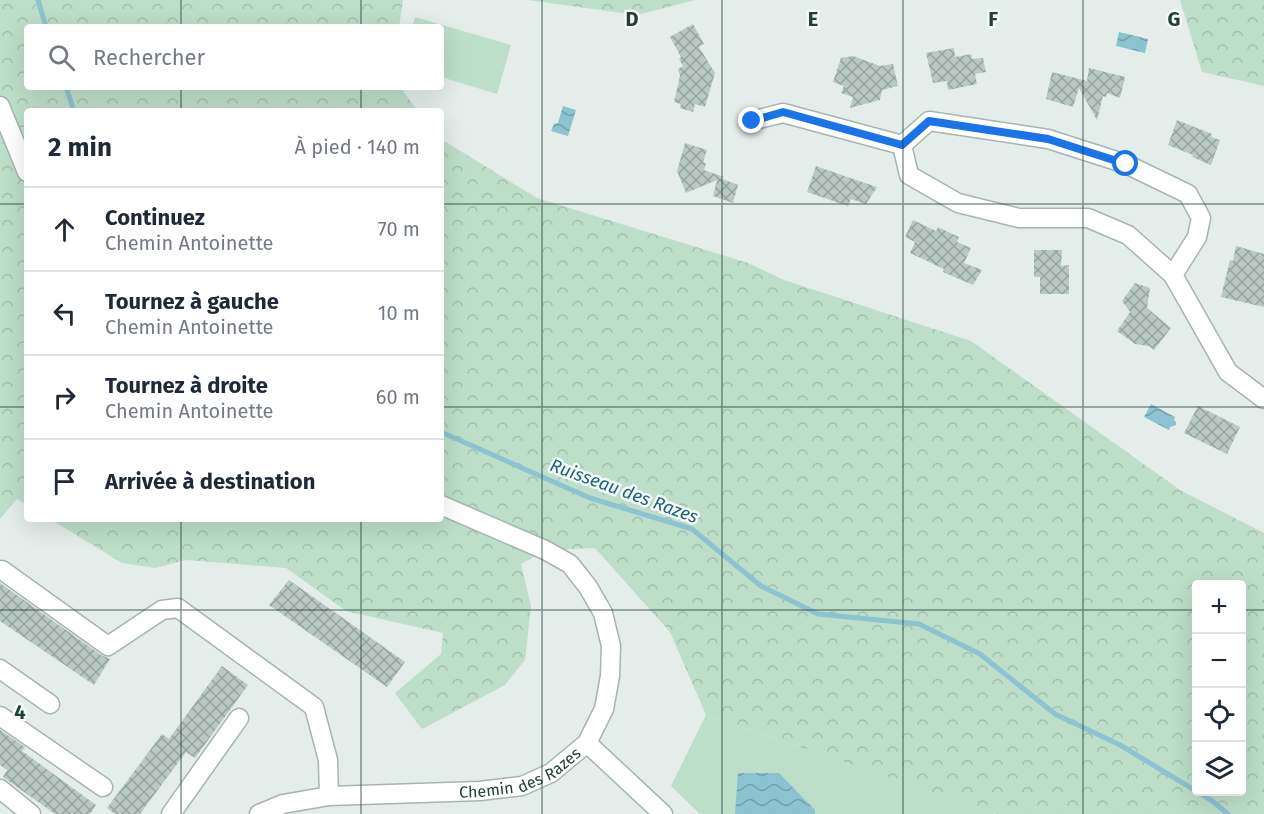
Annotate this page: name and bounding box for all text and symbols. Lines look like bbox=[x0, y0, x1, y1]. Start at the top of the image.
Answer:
text: D bbox=[625, 7, 639, 31]
text: E bbox=[808, 7, 818, 31]
text: F bbox=[988, 7, 998, 31]
text: G bbox=[1168, 7, 1180, 31]
search box bbox=[24, 24, 444, 90]
icon: search bbox=[45, 41, 78, 74]
text: Rechercher bbox=[93, 44, 205, 71]
route end bbox=[738, 107, 764, 133]
text: 2 min bbox=[48, 132, 112, 163]
text: À pied · 140 m bbox=[295, 135, 420, 159]
route start bbox=[1112, 150, 1138, 176]
text: Continuez bbox=[105, 204, 205, 231]
icon: ahead bbox=[48, 213, 81, 246]
text: 70 m bbox=[378, 217, 420, 241]
text: Chemin Antoinette bbox=[105, 231, 274, 255]
text: Tournez à gauche bbox=[105, 288, 279, 315]
icon: left bbox=[48, 297, 81, 330]
text: 10 m bbox=[378, 301, 420, 325]
text: Chemin Antoinette bbox=[105, 315, 274, 339]
text: Tournez à droite bbox=[105, 372, 268, 399]
icon: right bbox=[48, 381, 81, 414]
text: 60 m bbox=[376, 385, 420, 409]
text: Chemin Antoinette bbox=[105, 399, 274, 423]
water label: Ruisseau des Razes bbox=[547, 454, 701, 528]
icon: arrive bbox=[48, 465, 81, 498]
text: Arrivée à destination bbox=[105, 468, 315, 495]
map controls bbox=[1192, 580, 1246, 796]
button: + bbox=[1192, 580, 1246, 634]
button: − bbox=[1192, 634, 1246, 688]
button: locate bbox=[1192, 688, 1246, 742]
text: 4 bbox=[14, 700, 26, 724]
button: layers bbox=[1192, 742, 1246, 796]
street label: Chemin des Razes bbox=[459, 743, 584, 801]

